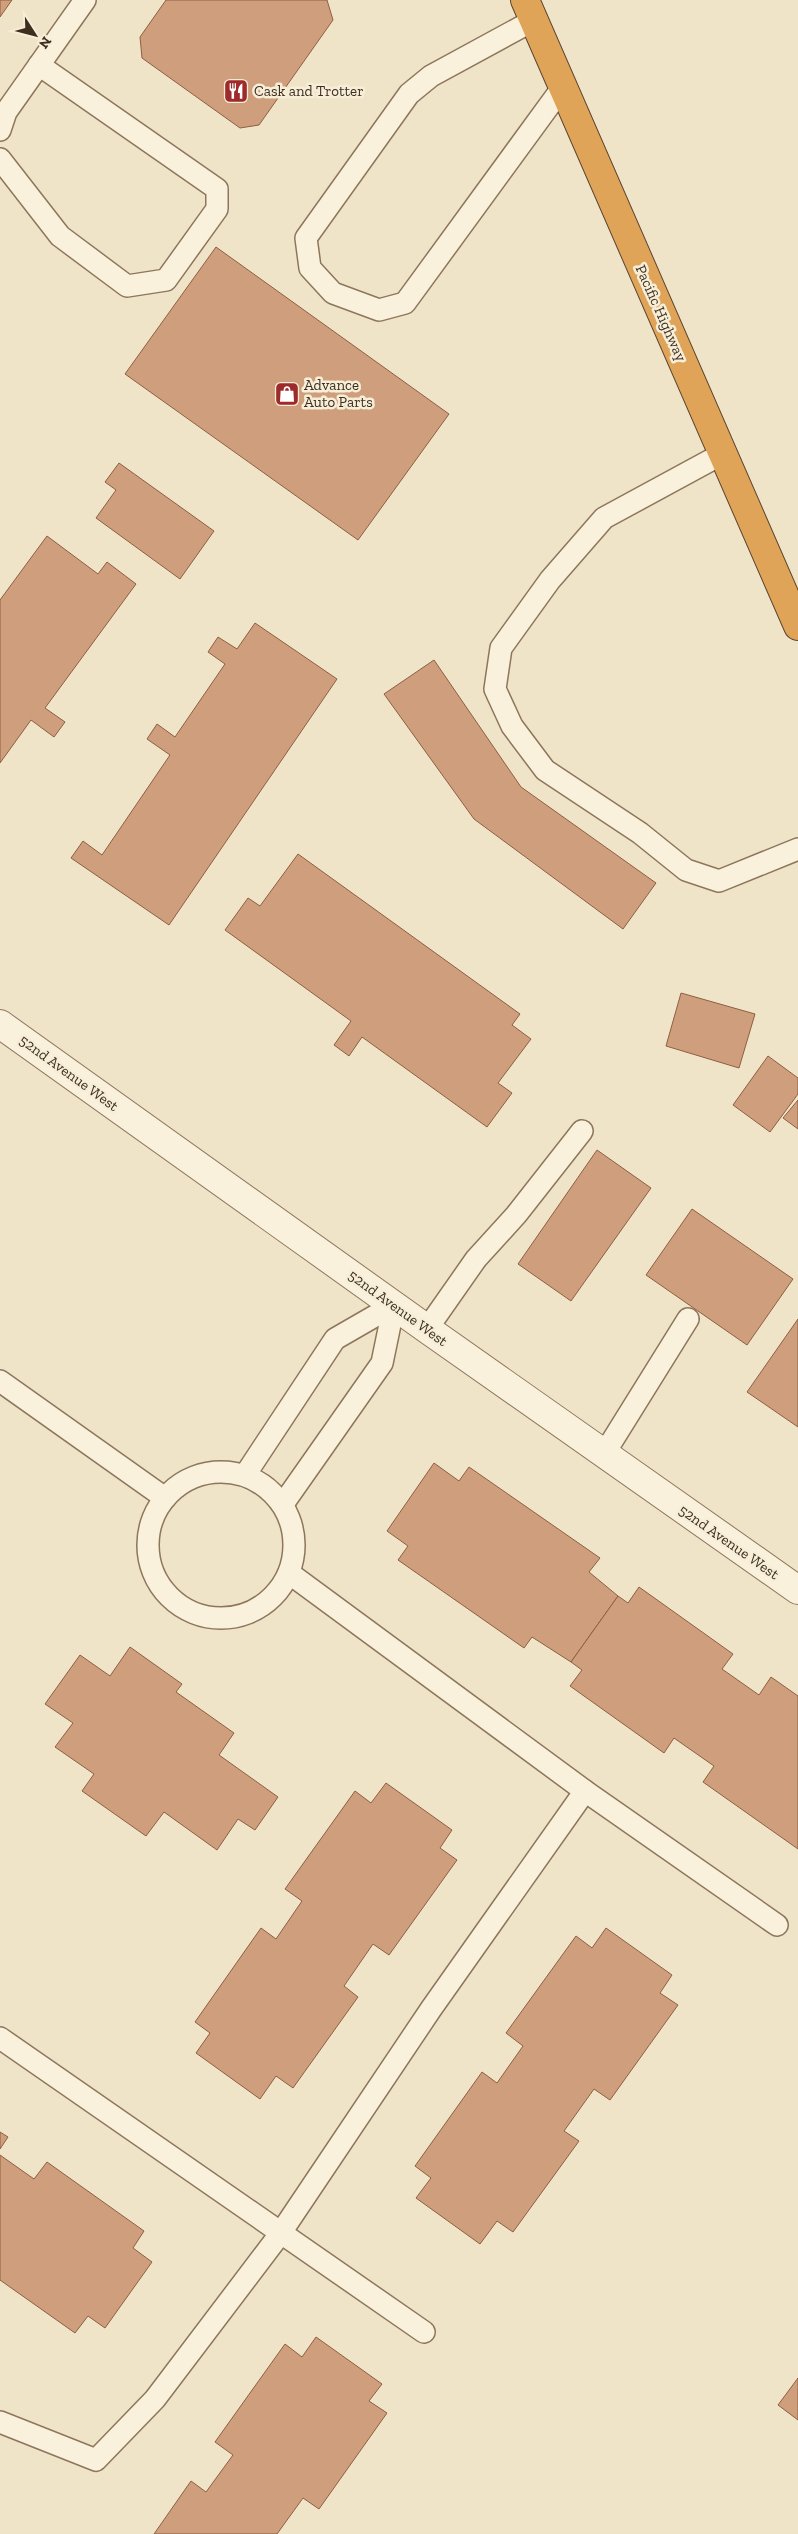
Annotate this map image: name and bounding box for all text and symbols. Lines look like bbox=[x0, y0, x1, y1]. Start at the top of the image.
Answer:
north arrow bbox=[10, 10, 60, 60]
text: N bbox=[35, 33, 55, 52]
restaurant icon: Cask and Trotter bbox=[223, 78, 249, 104]
place label: Cask and Trotter bbox=[254, 82, 363, 100]
street label: Pacific Highway bbox=[632, 262, 690, 364]
place label: Advance Auto Parts bbox=[304, 376, 373, 411]
shop icon: Advance Auto Parts bbox=[274, 381, 300, 407]
street label: 52nd Avenue West bbox=[16, 1031, 122, 1115]
street label: 52nd Avenue West bbox=[345, 1266, 451, 1350]
street label: 52nd Avenue West bbox=[675, 1501, 783, 1583]

